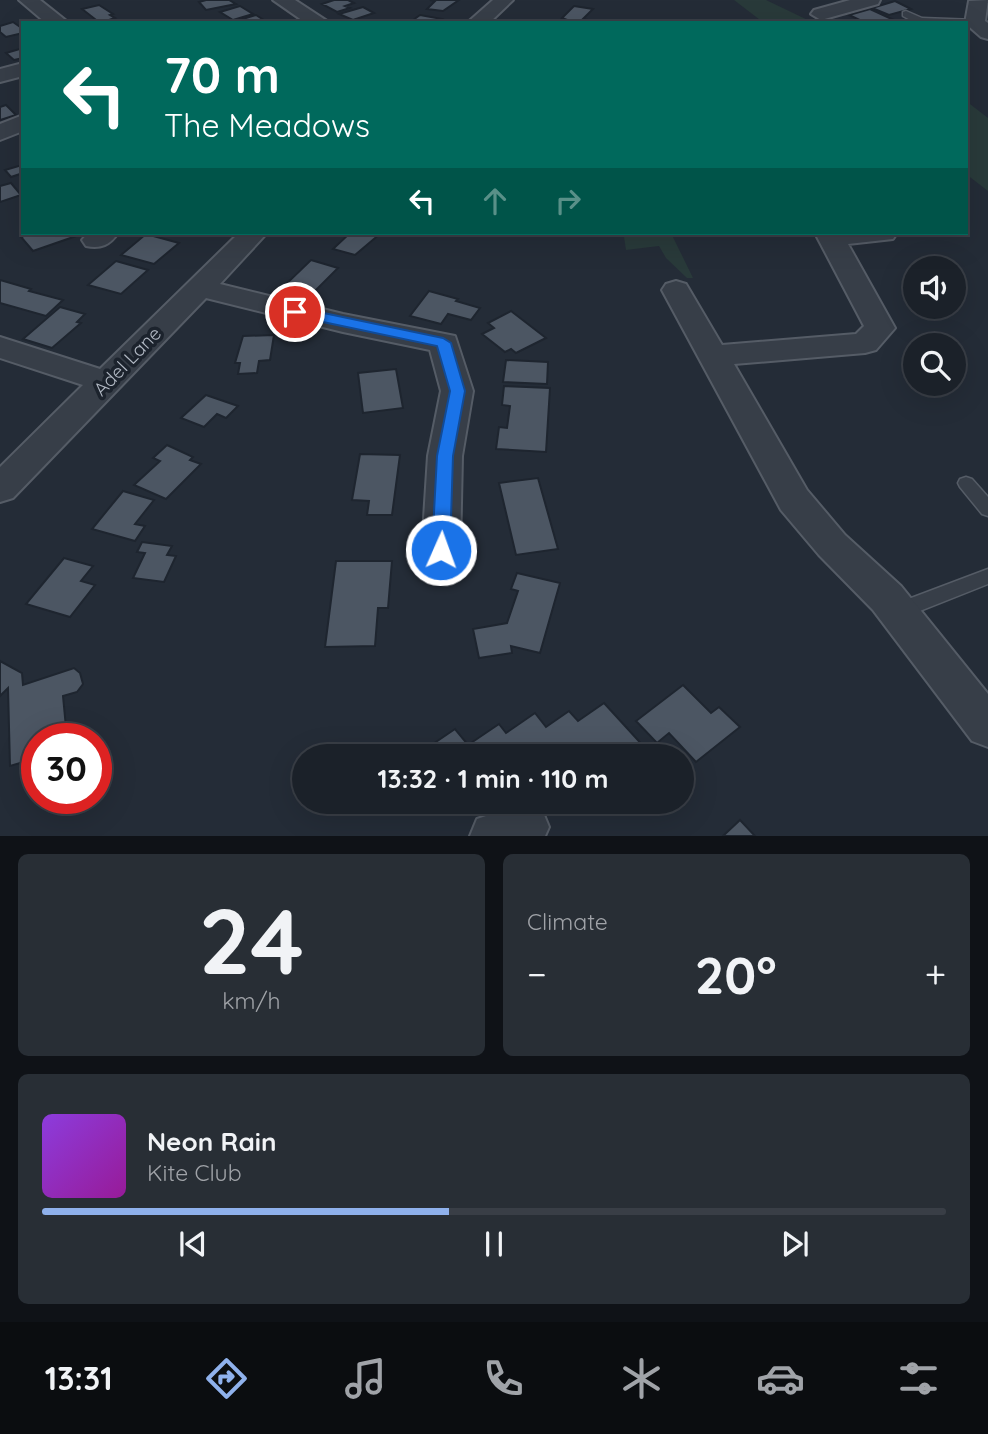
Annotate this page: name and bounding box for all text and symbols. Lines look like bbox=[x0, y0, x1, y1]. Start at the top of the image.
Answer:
text: 70 m bbox=[164, 44, 280, 105]
icon: left bbox=[49, 49, 140, 140]
text: The Meadows bbox=[164, 105, 370, 145]
icon: left bbox=[403, 182, 441, 220]
icon: ahead bbox=[476, 182, 514, 220]
icon: right bbox=[549, 182, 587, 220]
map controls bbox=[903, 256, 966, 396]
button: sound bbox=[903, 256, 966, 319]
pin bbox=[265, 282, 325, 342]
icon: arrive bbox=[276, 293, 314, 331]
street label: Adel Lane bbox=[88, 321, 166, 401]
button: search bbox=[903, 333, 966, 396]
position arrow bbox=[404, 513, 478, 587]
speed limit sign: 30 bbox=[21, 723, 112, 814]
text: 13:32 · 1 min · 110 m bbox=[377, 762, 609, 795]
text: 24 bbox=[199, 883, 304, 997]
text: Climate bbox=[527, 907, 608, 936]
text: 20° bbox=[695, 942, 777, 1007]
text: − bbox=[527, 950, 547, 998]
text: + bbox=[925, 950, 946, 998]
text: km/h bbox=[222, 986, 281, 1015]
text: Neon Rain bbox=[147, 1125, 276, 1158]
text: Kite Club bbox=[147, 1158, 242, 1187]
icon: previous bbox=[174, 1225, 212, 1263]
icon: pause bbox=[475, 1225, 513, 1263]
icon: next bbox=[776, 1225, 814, 1263]
icon: directions bbox=[202, 1354, 251, 1403]
icon: music bbox=[341, 1354, 390, 1403]
icon: phone bbox=[479, 1354, 528, 1403]
icon: climate bbox=[617, 1354, 666, 1403]
icon: car bbox=[756, 1354, 805, 1403]
icon: filters bbox=[894, 1354, 943, 1403]
text: 13:31 bbox=[45, 1358, 113, 1398]

